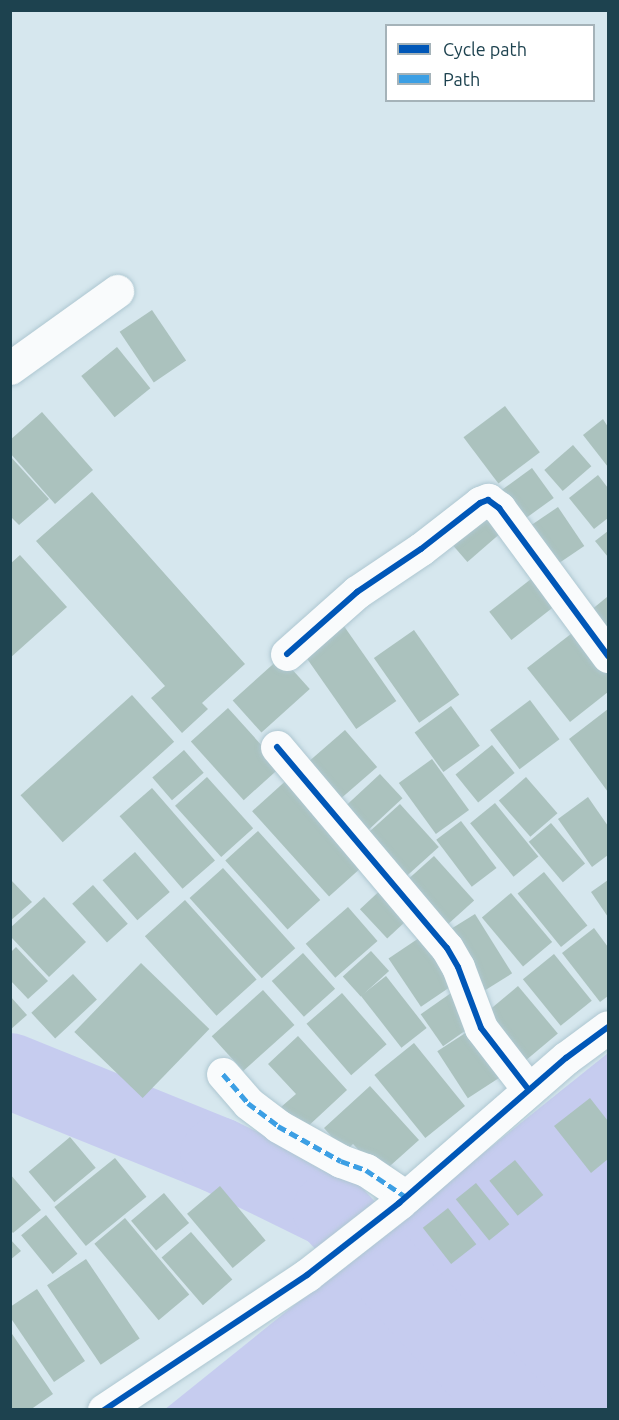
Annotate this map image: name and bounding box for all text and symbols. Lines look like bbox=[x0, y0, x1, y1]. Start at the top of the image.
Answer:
legend bbox=[385, 24, 595, 102]
text: Cycle path bbox=[443, 39, 527, 59]
text: Path bbox=[443, 69, 480, 89]

